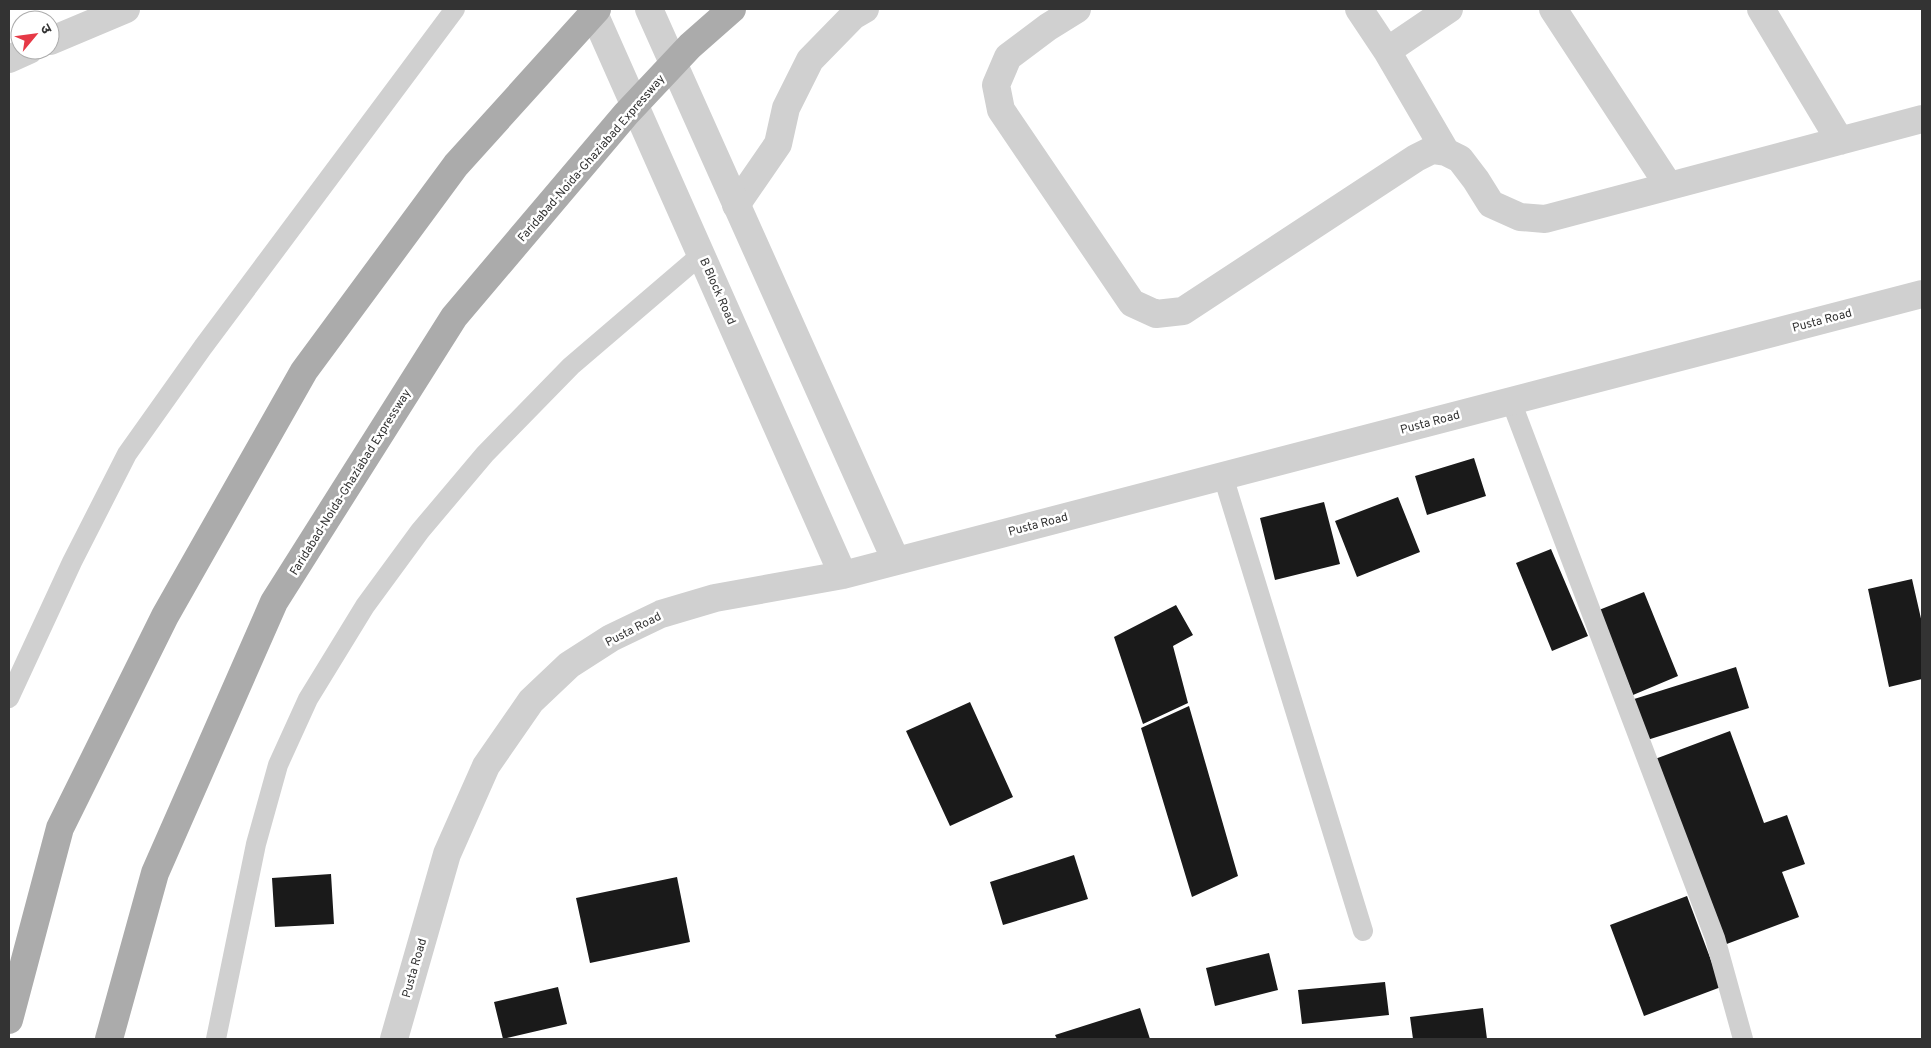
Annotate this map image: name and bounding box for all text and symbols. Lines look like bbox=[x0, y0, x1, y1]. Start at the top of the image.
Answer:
north arrow bbox=[10, 10, 60, 60]
text: उ bbox=[36, 22, 55, 38]
street label: Faridabad-Noida-Ghaziabad Expressway bbox=[515, 72, 669, 246]
street label: B Block Road bbox=[695, 255, 739, 327]
street label: Pusta Road bbox=[1791, 305, 1854, 337]
street label: Faridabad-Noida-Ghaziabad Expressway bbox=[287, 386, 415, 579]
street label: Pusta Road bbox=[1399, 407, 1462, 439]
street label: Pusta Road bbox=[1007, 509, 1070, 541]
street label: Pusta Road bbox=[603, 609, 664, 651]
street label: Pusta Road bbox=[399, 937, 431, 1000]

